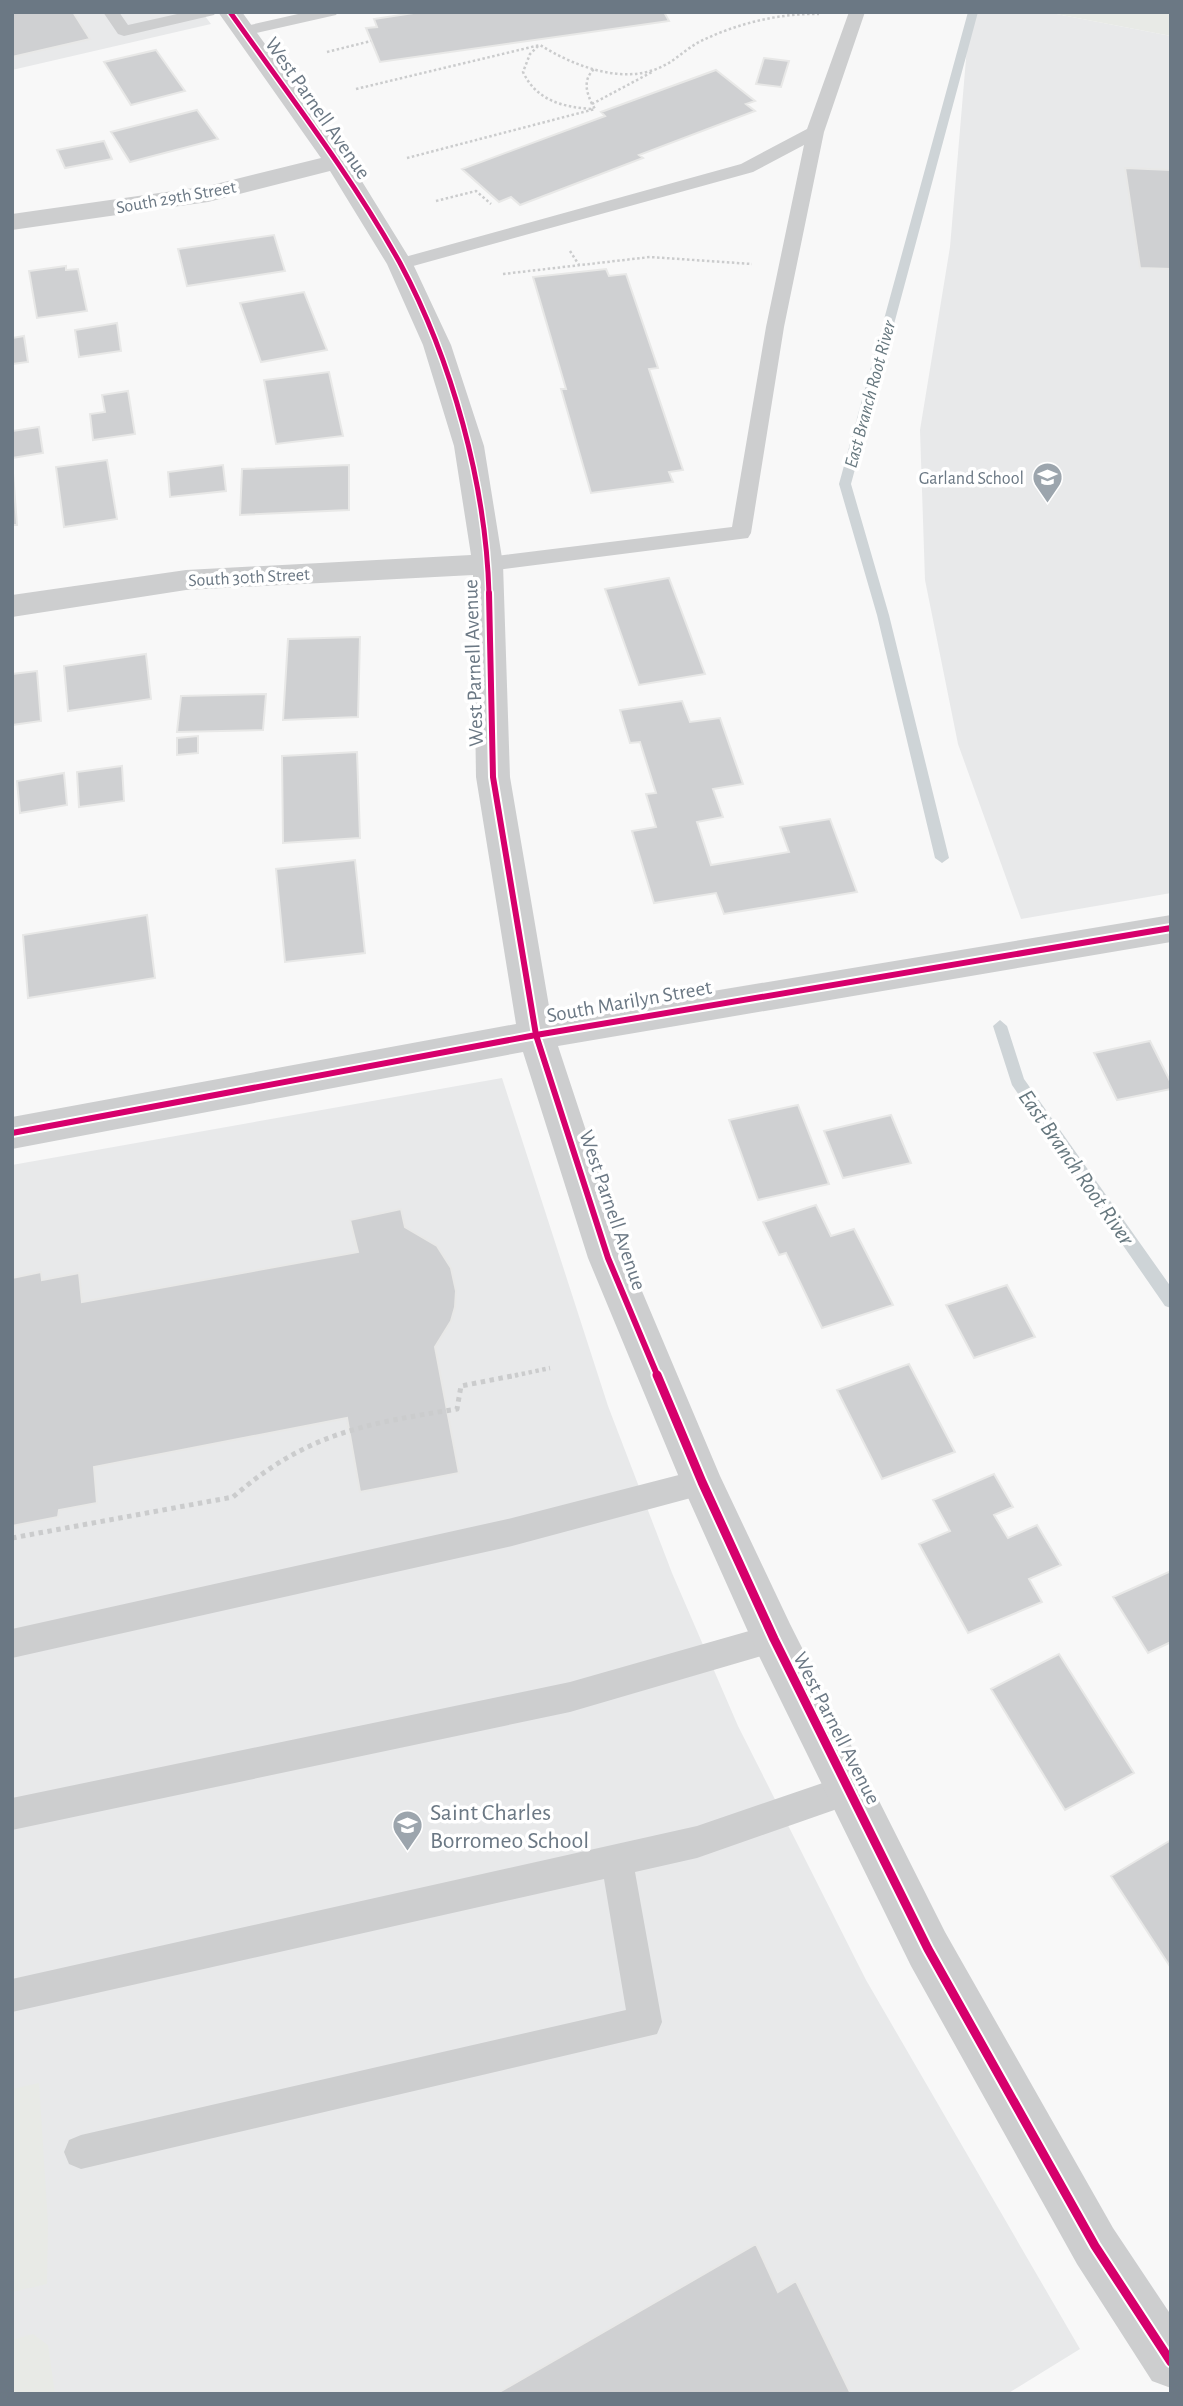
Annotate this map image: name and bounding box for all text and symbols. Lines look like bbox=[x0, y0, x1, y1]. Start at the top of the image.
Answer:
street label: West Parnell Avenue bbox=[261, 34, 374, 183]
street label: South 29th Street bbox=[115, 179, 238, 217]
water label: East Branch Root River bbox=[842, 318, 899, 470]
school or university icon: Garland School bbox=[1030, 461, 1064, 505]
place label: Garland School bbox=[919, 470, 1024, 488]
street label: South 30th Street bbox=[188, 566, 310, 590]
street label: West Parnell Avenue bbox=[460, 579, 487, 747]
street label: South Marilyn Street bbox=[545, 977, 714, 1026]
water label: East Branch Root River bbox=[1014, 1086, 1138, 1250]
street label: West Parnell Avenue bbox=[575, 1127, 650, 1293]
street label: West Parnell Avenue bbox=[789, 1649, 884, 1808]
place label: Saint Charles Borromeo School bbox=[430, 1801, 589, 1853]
school or university icon: Saint Charles Borromeo School bbox=[390, 1809, 424, 1853]

